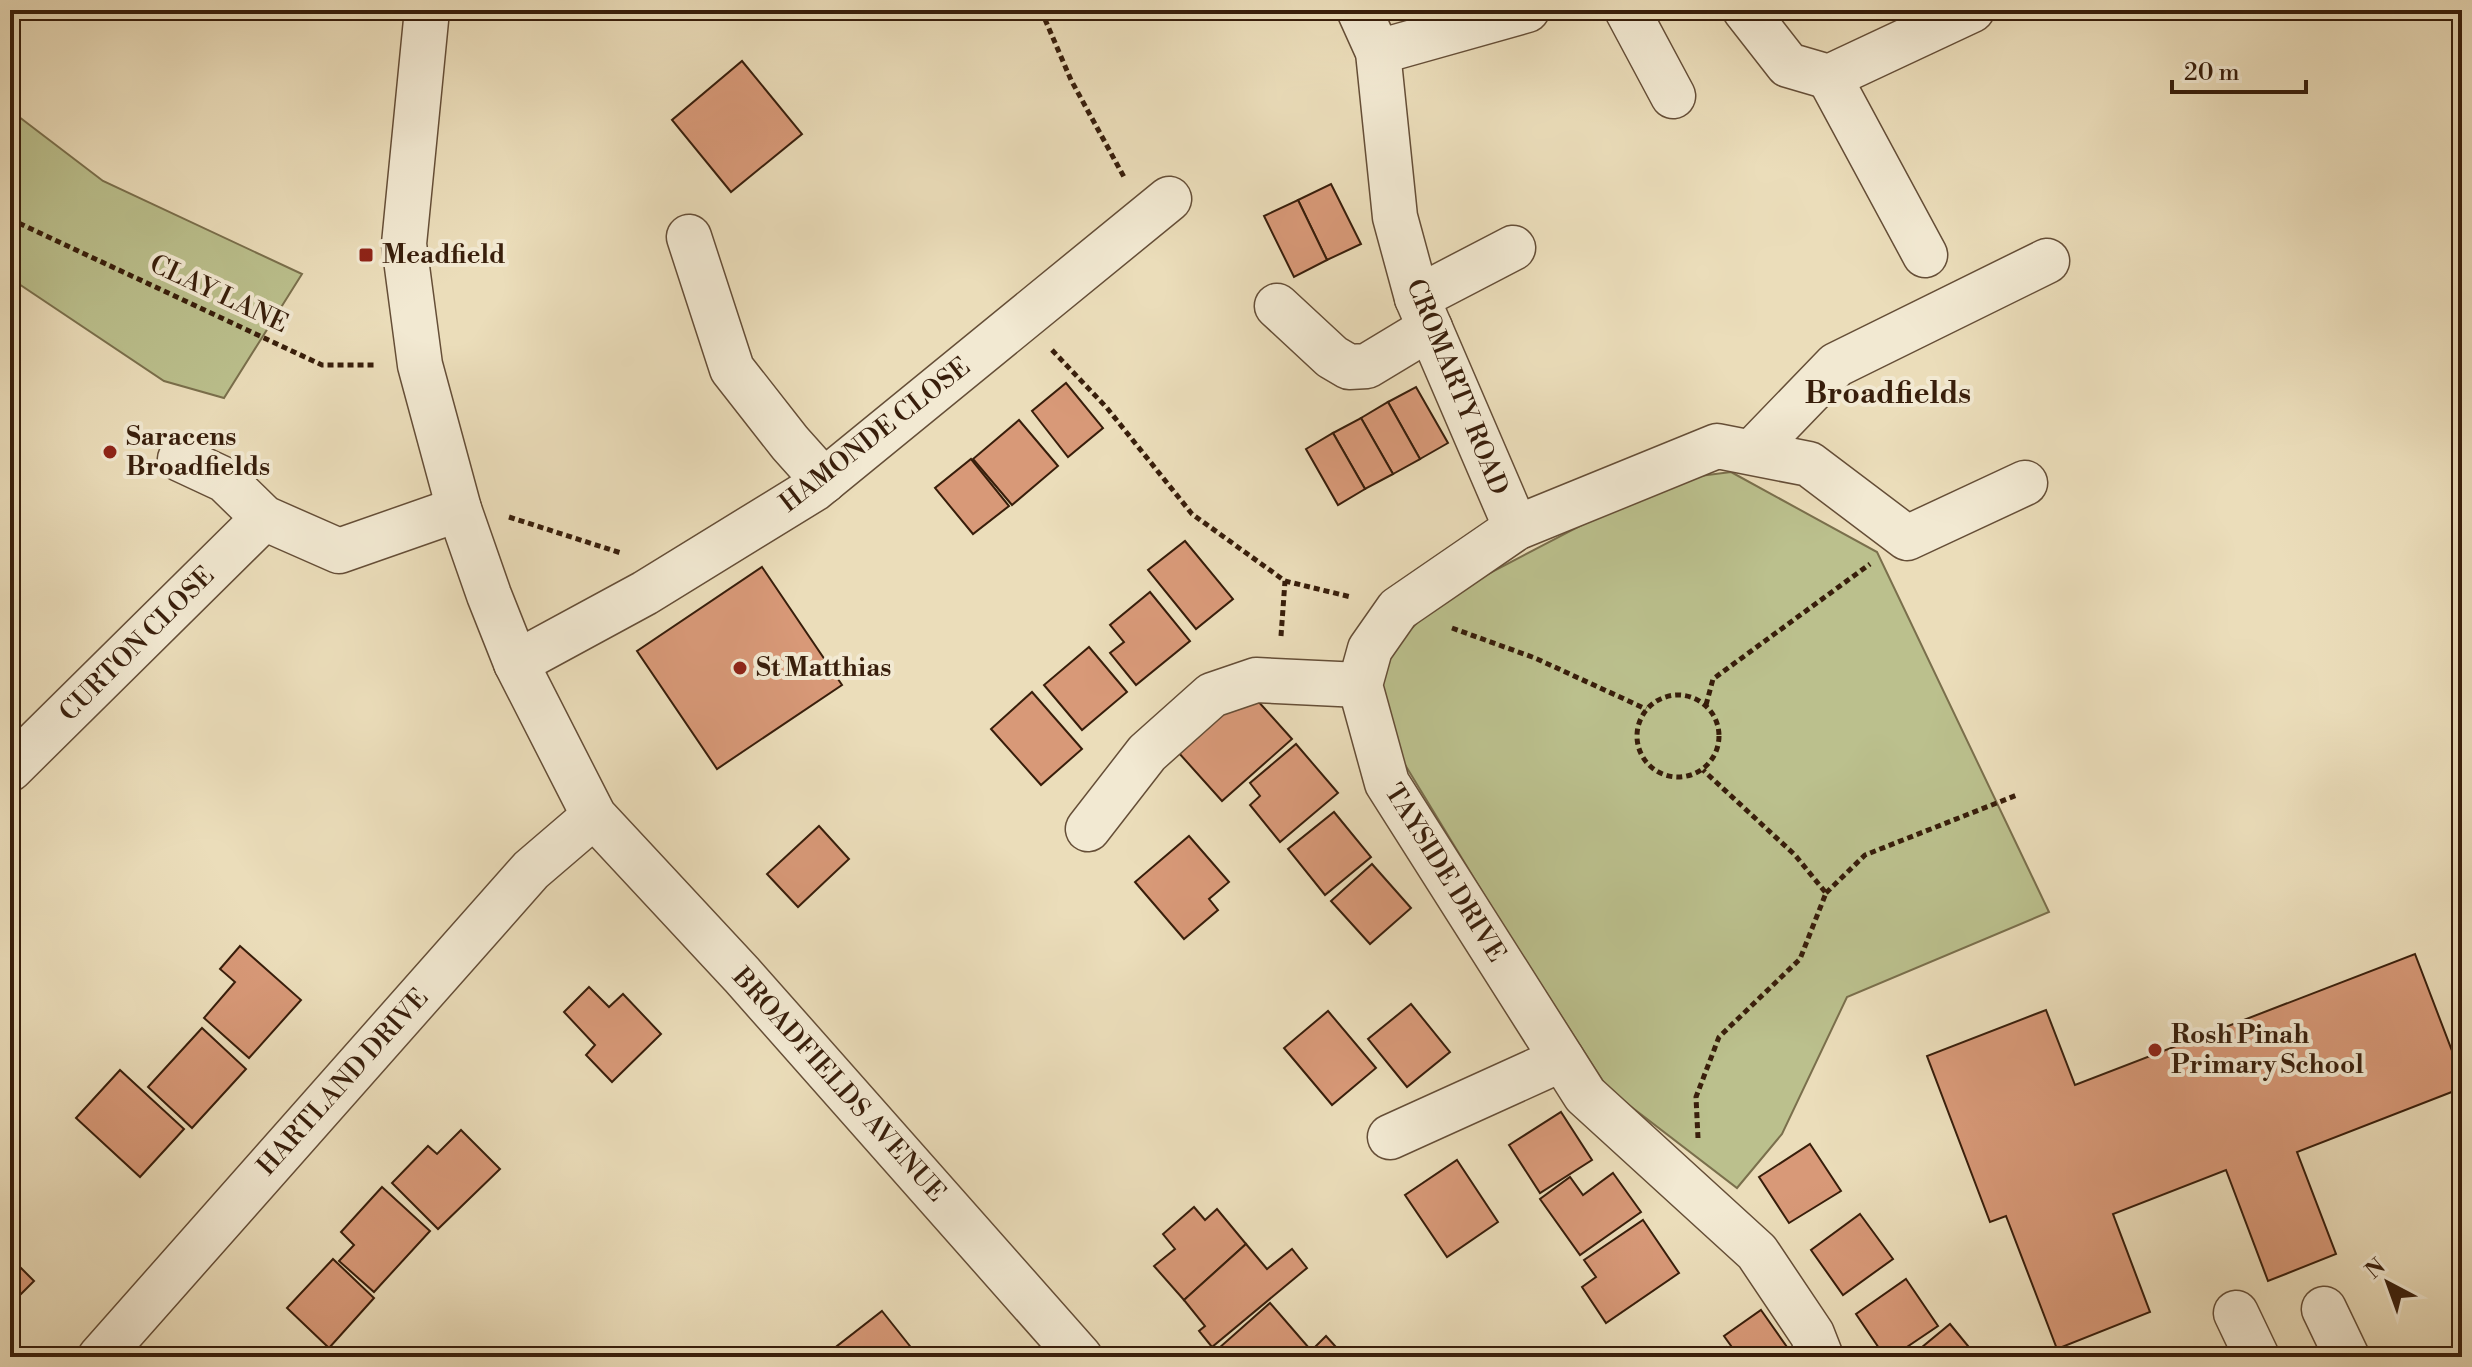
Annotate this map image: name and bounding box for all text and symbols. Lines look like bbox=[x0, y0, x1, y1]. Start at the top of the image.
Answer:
scale bar bbox=[2172, 44, 2306, 94]
text: 20 m bbox=[2184, 58, 2240, 88]
place label: Meadfield bbox=[382, 239, 505, 271]
marker: Meadfield bbox=[357, 246, 375, 264]
street label: CLAY LANE bbox=[145, 248, 293, 340]
street label: CROMARTY ROAD bbox=[1399, 274, 1515, 500]
street label: HAMONDE CLOSE bbox=[774, 351, 976, 519]
district label: Broadfields bbox=[1805, 375, 1971, 413]
place label: Saracens Broadfields bbox=[126, 421, 270, 483]
marker: Saracens Broadfields bbox=[101, 443, 119, 461]
street label: CURTON CLOSE bbox=[53, 560, 221, 728]
place label: St Matthias bbox=[756, 652, 891, 684]
marker: St Matthias bbox=[731, 659, 749, 677]
street label: TAYSIDE DRIVE bbox=[1377, 778, 1513, 968]
street label: BROADFIELDS AVENUE bbox=[725, 961, 952, 1209]
street label: HARTLAND DRIVE bbox=[251, 982, 435, 1182]
place label: Rosh Pinah Primary School bbox=[2171, 1019, 2364, 1081]
marker: Rosh Pinah Primary School bbox=[2146, 1041, 2164, 1059]
north arrow bbox=[2348, 1243, 2428, 1323]
text: N bbox=[2360, 1253, 2392, 1285]

